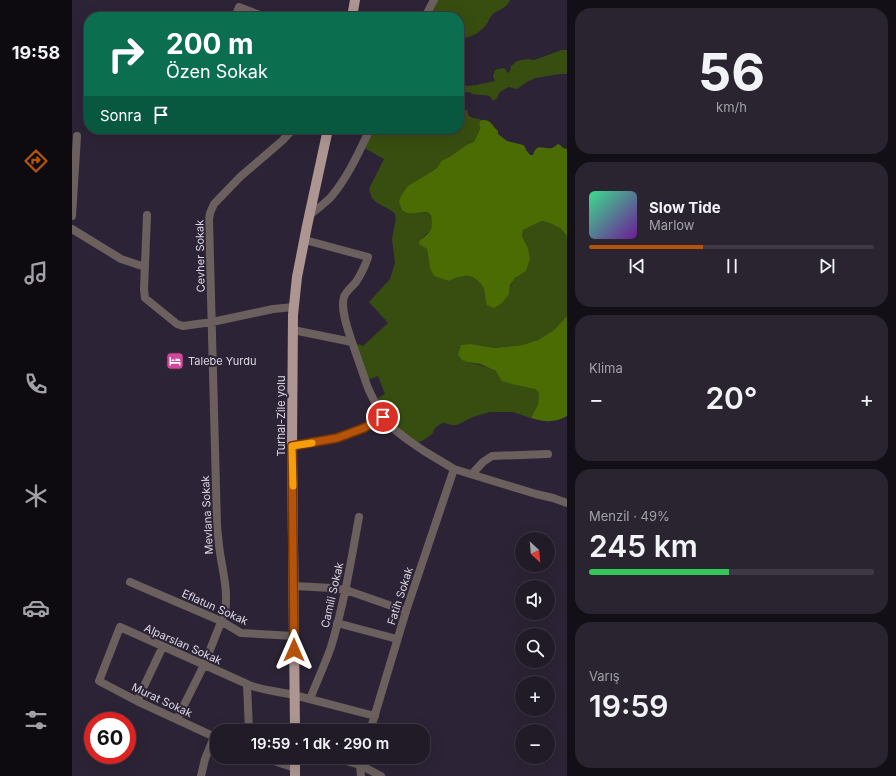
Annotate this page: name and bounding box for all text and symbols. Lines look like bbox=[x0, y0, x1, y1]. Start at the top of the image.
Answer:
text: 200 m bbox=[166, 27, 254, 61]
icon: right bbox=[100, 28, 152, 80]
text: 56 bbox=[698, 41, 765, 104]
text: 19:58 bbox=[12, 42, 60, 63]
text: Özen Sokak bbox=[166, 61, 268, 82]
text: km/h bbox=[716, 99, 747, 115]
icon: arrive bbox=[150, 104, 172, 126]
text: Sonra bbox=[100, 106, 142, 125]
icon: directions bbox=[22, 147, 50, 175]
text: Slow Tide bbox=[649, 198, 721, 217]
text: Marlow bbox=[649, 217, 695, 233]
street label: Cevher Sokak bbox=[192, 220, 208, 292]
icon: previous bbox=[626, 255, 648, 277]
icon: pause bbox=[721, 255, 743, 277]
icon: next bbox=[816, 255, 838, 277]
icon: music bbox=[22, 259, 50, 287]
hotel icon: Talebe Yurdu bbox=[165, 351, 185, 371]
place label: Talebe Yurdu bbox=[188, 354, 257, 368]
text: Klima bbox=[589, 360, 623, 376]
icon: phone bbox=[22, 370, 50, 398]
street label: Turhal-Zile yolu bbox=[274, 376, 288, 457]
text: 20° bbox=[705, 380, 758, 416]
text: − bbox=[589, 386, 604, 412]
text: + bbox=[859, 386, 874, 412]
pin bbox=[366, 400, 400, 434]
icon: arrive bbox=[372, 406, 394, 428]
street label: Mevlana Sokak bbox=[198, 475, 216, 555]
icon: climate bbox=[22, 482, 50, 510]
text: Menzil · 49% bbox=[589, 508, 670, 524]
text: 245 km bbox=[589, 528, 698, 564]
north arrow bbox=[515, 532, 555, 572]
map controls bbox=[515, 532, 555, 764]
street label: Camili Sokak bbox=[318, 561, 346, 629]
street label: Fatih Sokak bbox=[384, 565, 416, 627]
button: sound bbox=[515, 580, 555, 620]
street label: Eflatun Sokak bbox=[180, 586, 250, 628]
icon: car bbox=[22, 594, 50, 622]
street label: Alparslan Sokak bbox=[142, 621, 224, 667]
button: search bbox=[515, 628, 555, 668]
position arrow bbox=[273, 629, 315, 671]
text: Varış bbox=[589, 668, 620, 684]
button: + bbox=[515, 676, 555, 716]
street label: Murat Sokak bbox=[129, 680, 195, 720]
text: 19:59 bbox=[589, 688, 669, 724]
icon: filters bbox=[22, 706, 50, 734]
speed limit sign: 60 bbox=[84, 712, 136, 764]
button: − bbox=[515, 724, 555, 764]
text: 19:59 · 1 dk · 290 m bbox=[251, 734, 389, 753]

